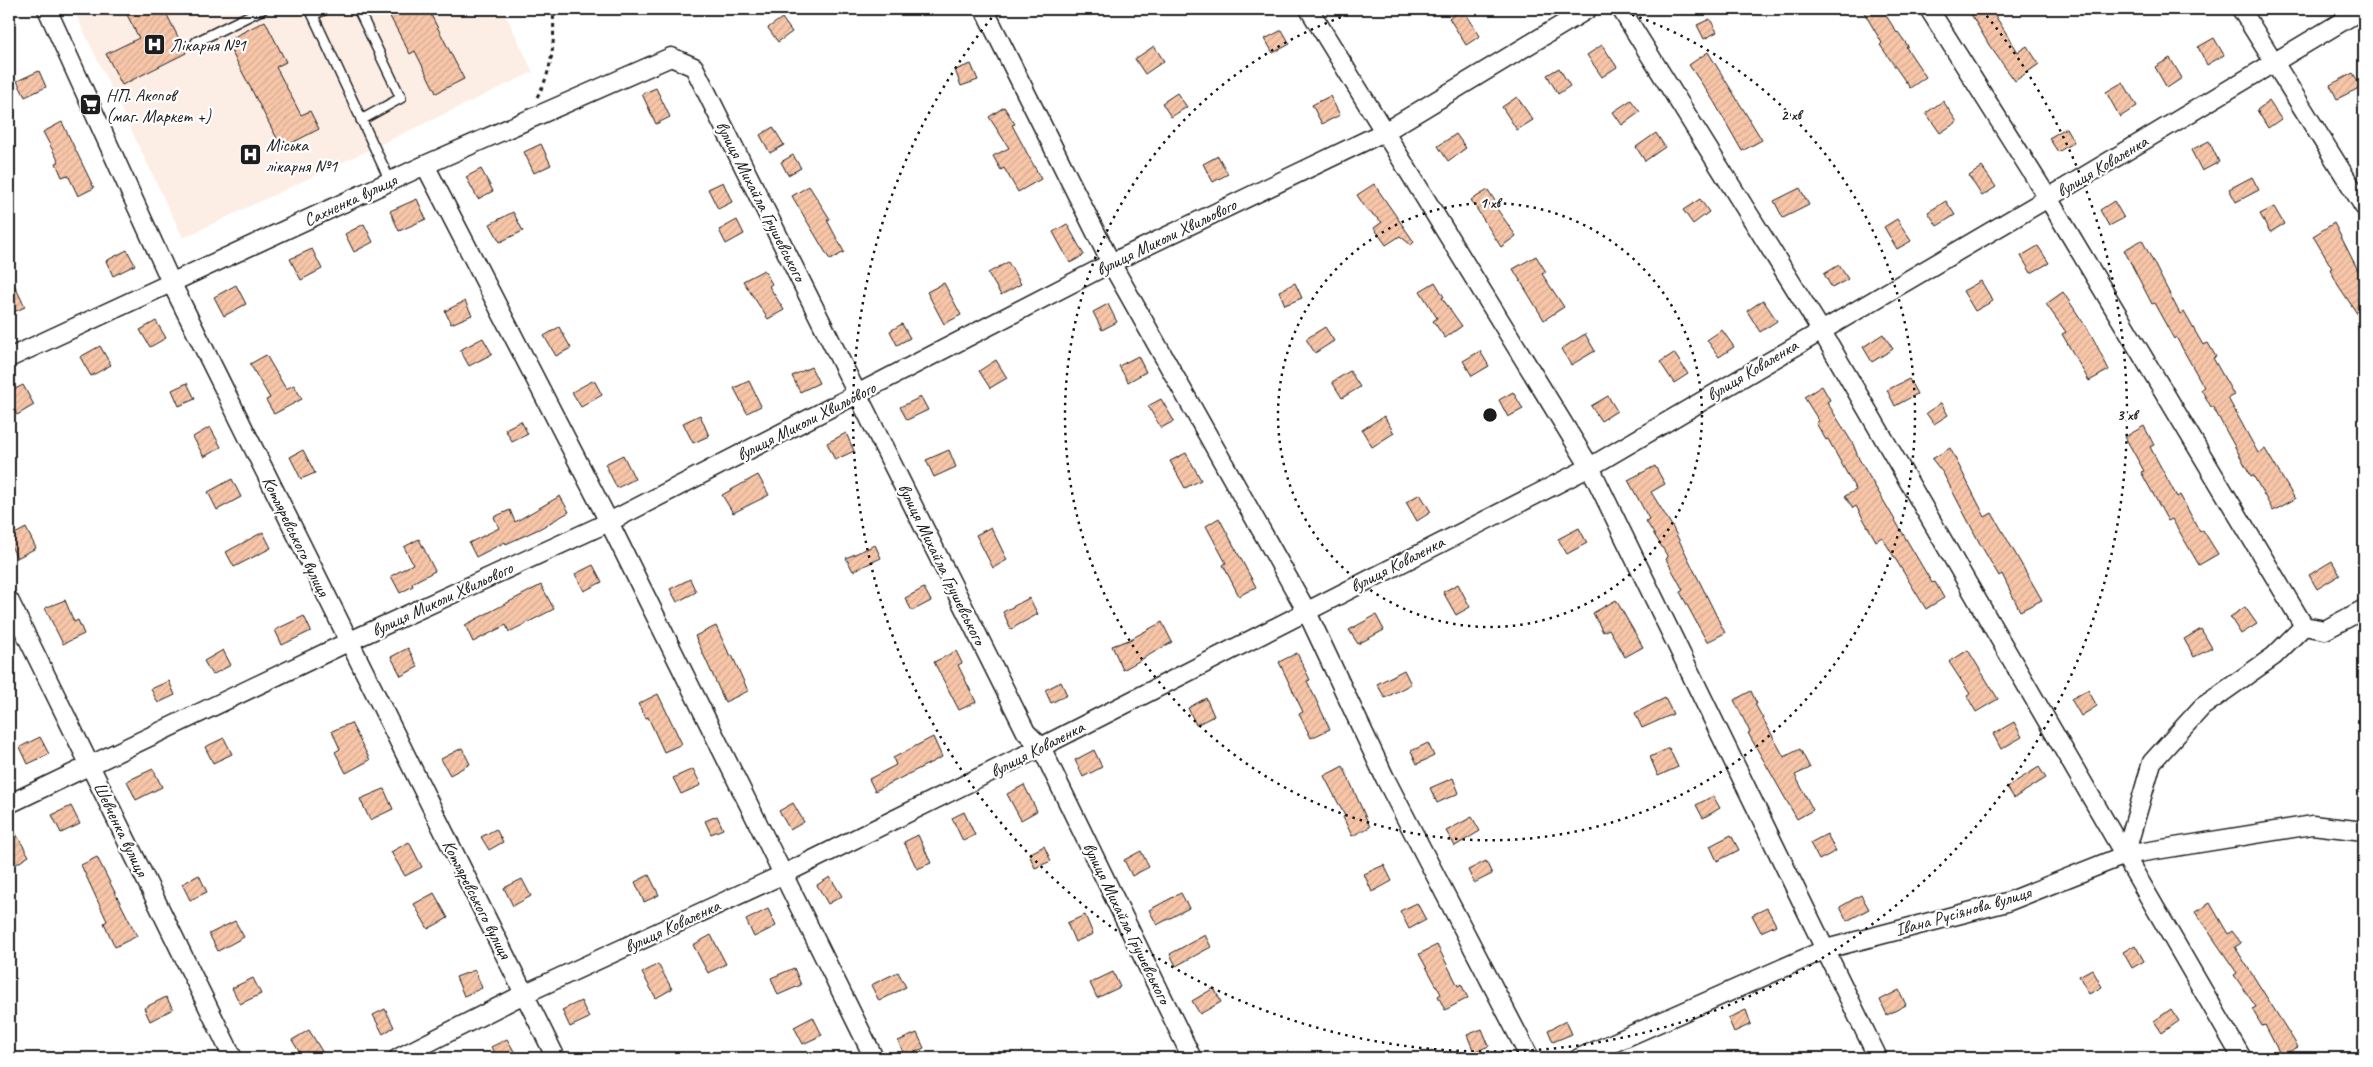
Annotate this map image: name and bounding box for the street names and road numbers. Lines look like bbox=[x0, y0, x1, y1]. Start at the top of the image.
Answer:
street label: вулиця Михайла Грушевського bbox=[711, 117, 812, 286]
street label: вулиця Коваленка bbox=[2052, 130, 2153, 202]
street label: Сахненка вулиця bbox=[300, 168, 402, 231]
street label: вулиця Миколи Хвильового bbox=[1092, 193, 1241, 280]
street label: вулиця Коваленка bbox=[1702, 334, 1803, 406]
street label: вулиця Миколи Хвильового bbox=[733, 376, 881, 466]
street label: Котляревського вулиця bbox=[258, 473, 335, 601]
street label: вулиця Михайла Грушевського bbox=[893, 480, 991, 650]
street label: вулиця Коваленка bbox=[1346, 530, 1449, 597]
street label: вулиця Миколи Хвильового bbox=[368, 556, 518, 641]
street label: вулиця Коваленка bbox=[986, 715, 1089, 782]
street label: Шевченка вулиця bbox=[89, 778, 154, 881]
street label: Котляревського вулиця bbox=[438, 836, 517, 963]
street label: вулиця Михайла Грушевського bbox=[1078, 839, 1176, 1009]
street label: Івана Русіянова вулиця bbox=[1893, 881, 2035, 941]
street label: вулиця Коваленка bbox=[621, 894, 724, 958]

